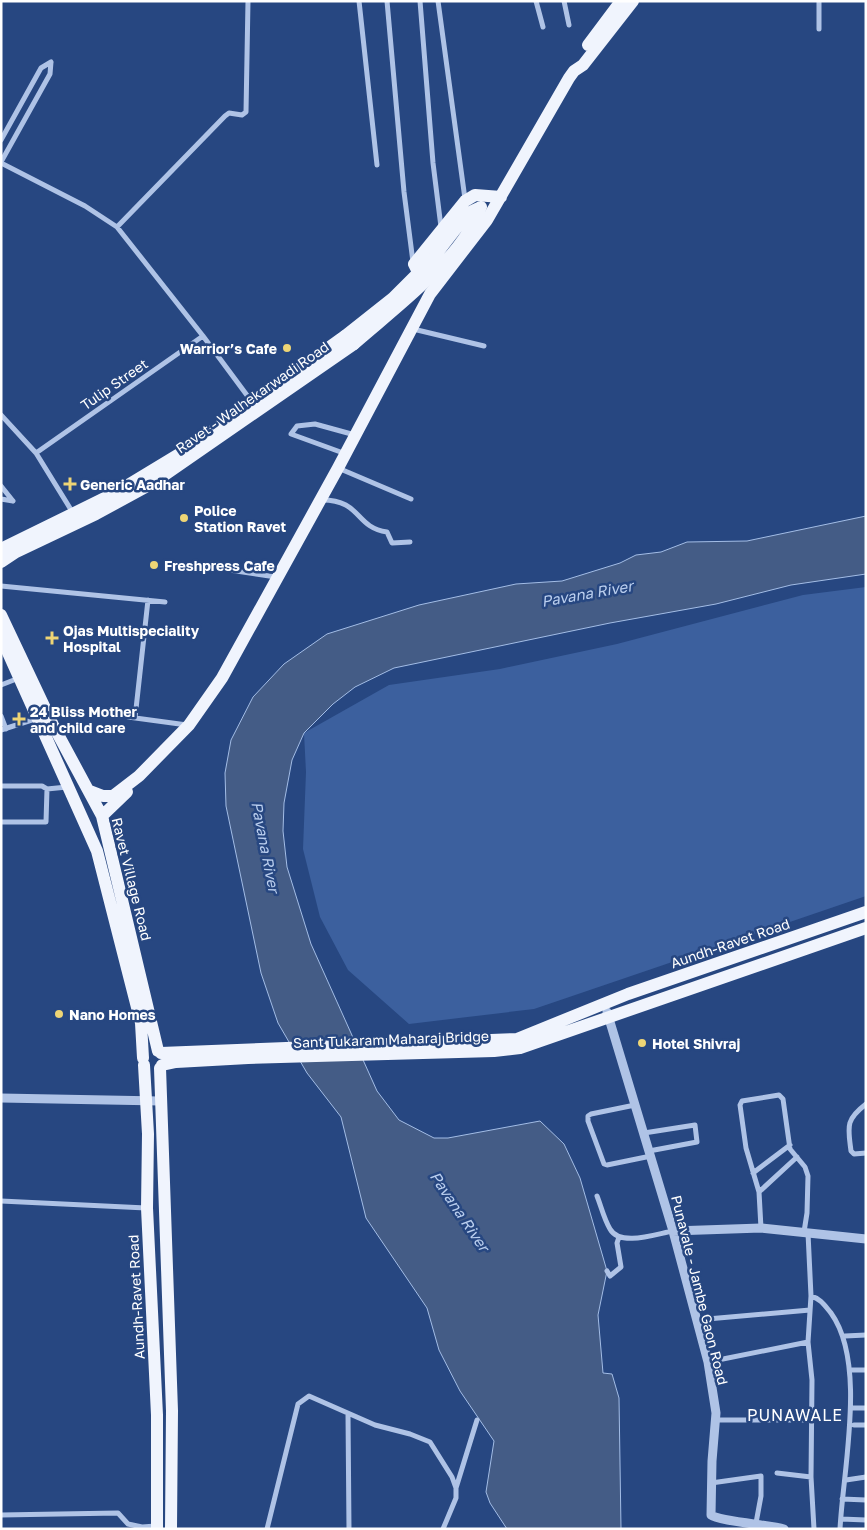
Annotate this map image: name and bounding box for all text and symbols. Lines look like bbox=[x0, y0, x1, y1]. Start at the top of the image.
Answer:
street label: Ravet - Walhekarwadi Road bbox=[172, 338, 332, 456]
place label: Warrior’s Cafe bbox=[180, 340, 277, 357]
marker: Warrior’s Cafe bbox=[281, 342, 293, 354]
street label: Tulip Street bbox=[77, 355, 151, 413]
place label: Generic Aadhar bbox=[80, 476, 185, 493]
marker: Generic Aadhar bbox=[64, 478, 76, 490]
place label: Police Station Ravet bbox=[194, 502, 287, 535]
marker: Police Station Ravet bbox=[178, 512, 190, 524]
place label: Freshpress Cafe bbox=[164, 557, 275, 574]
marker: Freshpress Cafe bbox=[148, 559, 160, 571]
water label: Pavana River bbox=[540, 576, 636, 610]
place label: Ojas Multispeciality Hospital bbox=[63, 622, 200, 655]
marker: Ojas Multispeciality Hospital bbox=[45, 631, 59, 645]
place label: 24 Bliss Mother and child care bbox=[30, 703, 137, 736]
marker: 24 Bliss Mother and child care bbox=[12, 712, 26, 726]
water label: Pavana River bbox=[248, 800, 284, 896]
street label: Ravet Village Road bbox=[108, 816, 156, 942]
street label: Aundh-Ravet Road bbox=[668, 915, 792, 971]
place label: Nano Homes bbox=[69, 1006, 156, 1023]
marker: Nano Homes bbox=[53, 1008, 65, 1020]
street label: Sant Tukaram Maharaj Bridge bbox=[293, 1027, 489, 1051]
place label: Hotel Shivraj bbox=[652, 1035, 740, 1052]
marker: Hotel Shivraj bbox=[636, 1037, 648, 1049]
water label: Pavana River bbox=[427, 1168, 495, 1256]
street label: Punavale - Jambe Gaon Road bbox=[668, 1193, 732, 1387]
street label: Aundh-Ravet Road bbox=[124, 1234, 148, 1360]
district label: PUNAWALE bbox=[747, 1405, 843, 1425]

